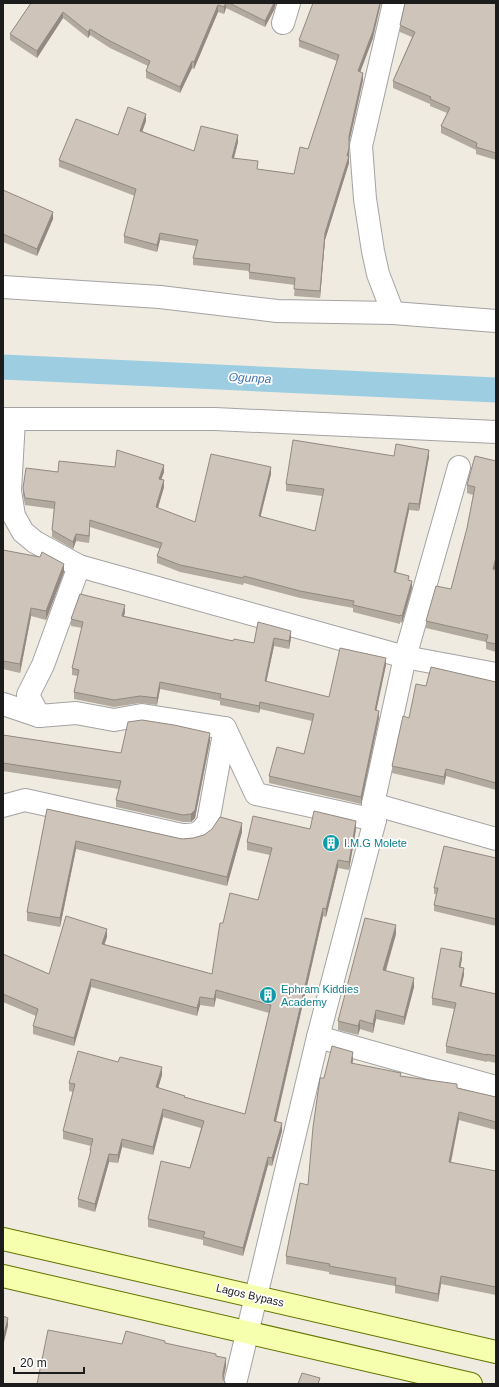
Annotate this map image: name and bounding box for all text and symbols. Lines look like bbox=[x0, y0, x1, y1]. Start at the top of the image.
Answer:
water label: Ogunpa bbox=[228, 370, 272, 386]
building icon: I.M.G Molete bbox=[321, 833, 341, 853]
place label: I.M.G Molete bbox=[344, 837, 407, 849]
place label: Ephram Kiddies Academy bbox=[281, 983, 359, 1008]
building icon: Ephram Kiddies Academy bbox=[258, 985, 278, 1005]
street label: Lagos Bypass bbox=[215, 1281, 285, 1309]
scale bar bbox=[14, 1349, 84, 1375]
text: 20 m bbox=[20, 1356, 47, 1370]

